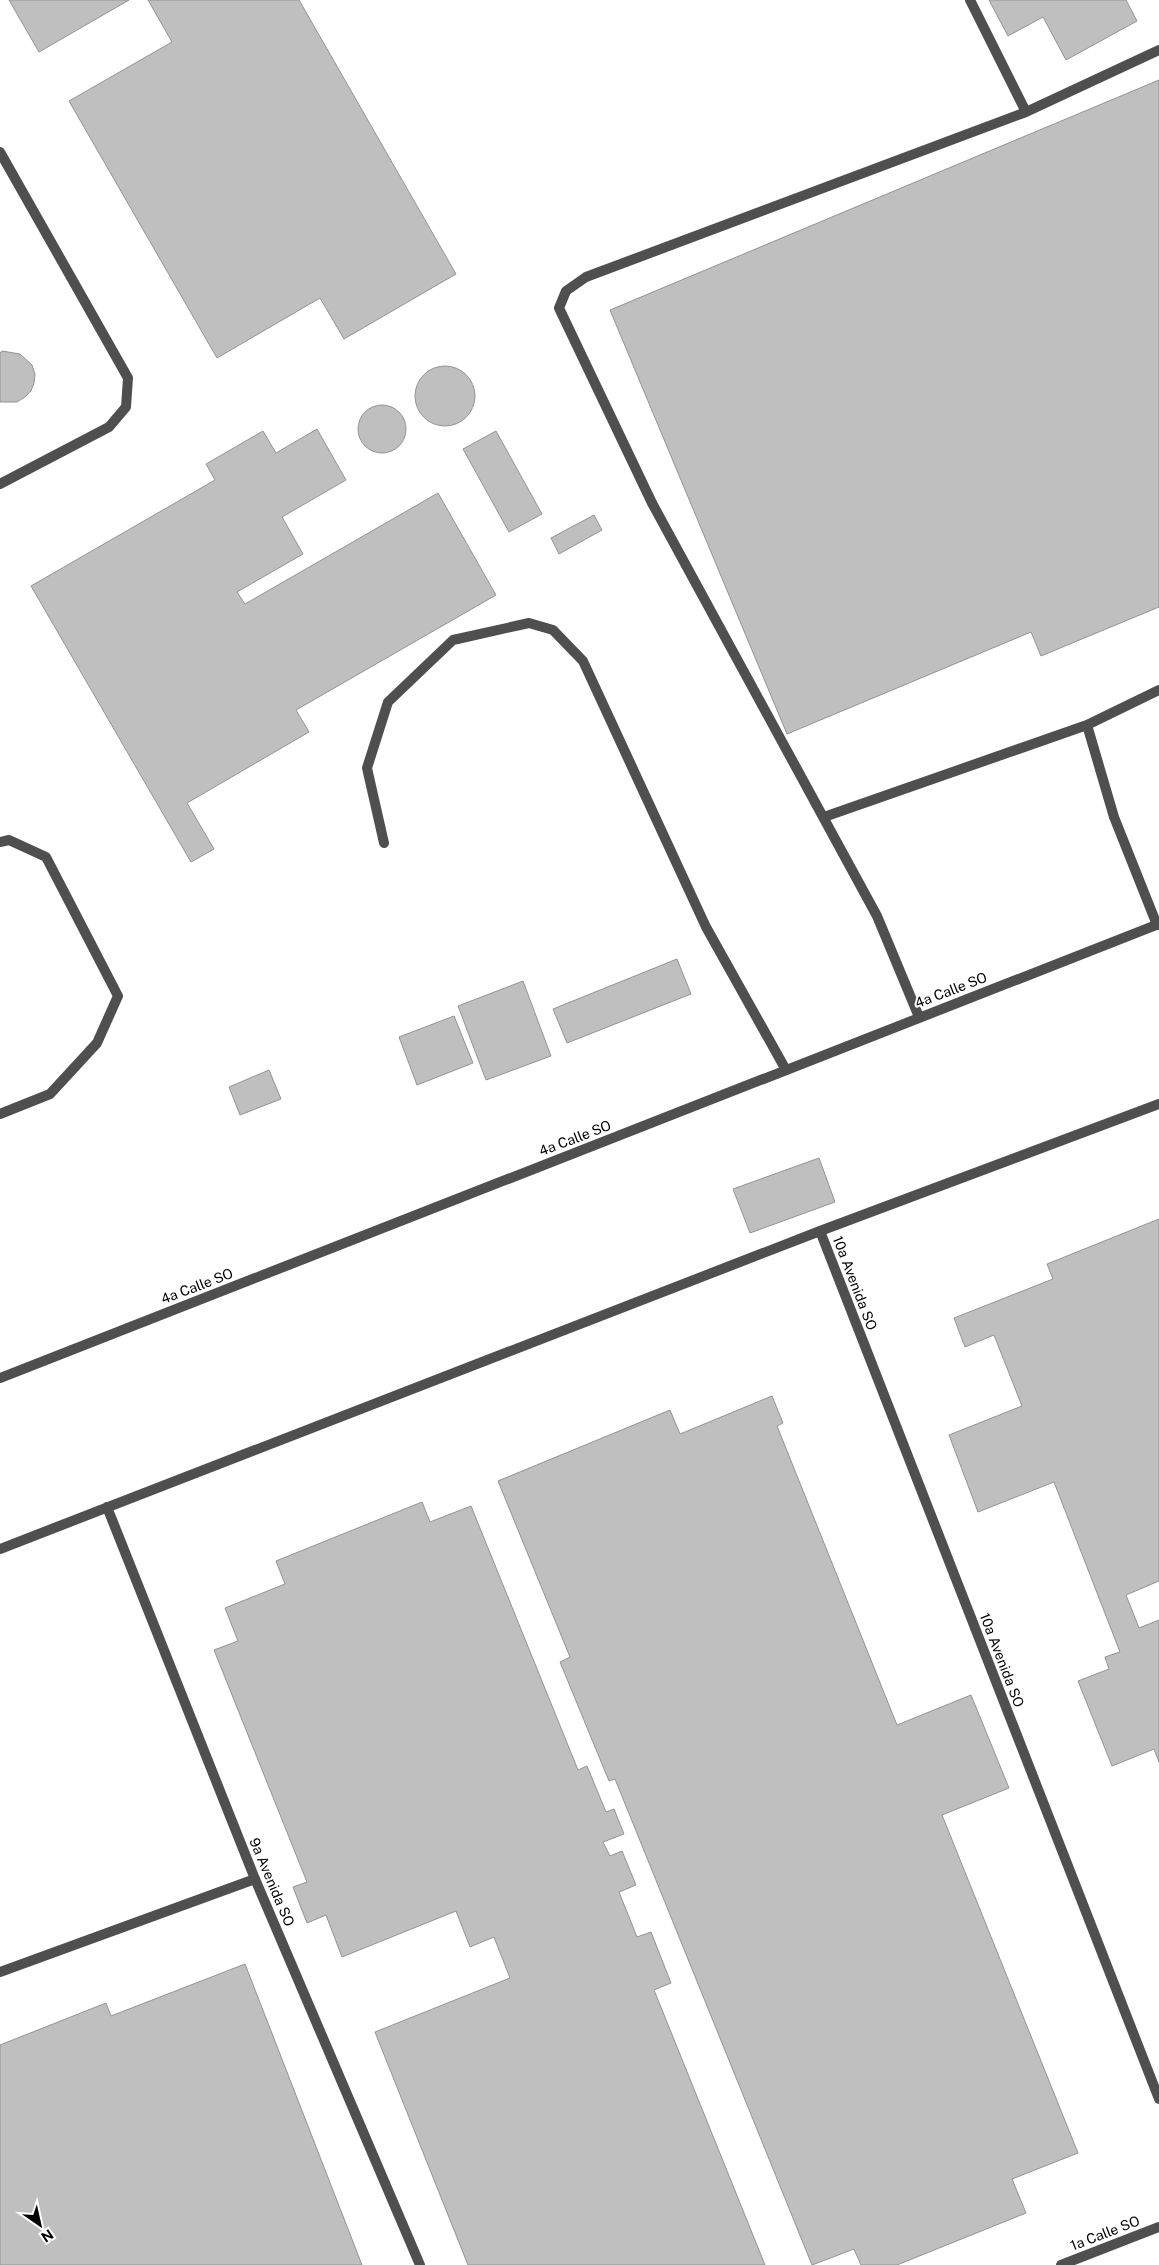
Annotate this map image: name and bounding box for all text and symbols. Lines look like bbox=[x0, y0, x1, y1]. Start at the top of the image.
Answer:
street label: 4a Calle SO bbox=[913, 969, 989, 1011]
street label: 4a Calle SO bbox=[537, 1117, 613, 1159]
street label: 10a Avenida SO bbox=[830, 1234, 880, 1332]
street label: 4a Calle SO bbox=[159, 1265, 235, 1307]
street label: 10a Avenida SO bbox=[977, 1611, 1027, 1709]
street label: 9a Avenida SO bbox=[246, 1835, 298, 1929]
north arrow bbox=[15, 2200, 65, 2250]
street label: 1a Calle SO bbox=[1068, 2212, 1142, 2254]
text: N bbox=[38, 2226, 56, 2245]

